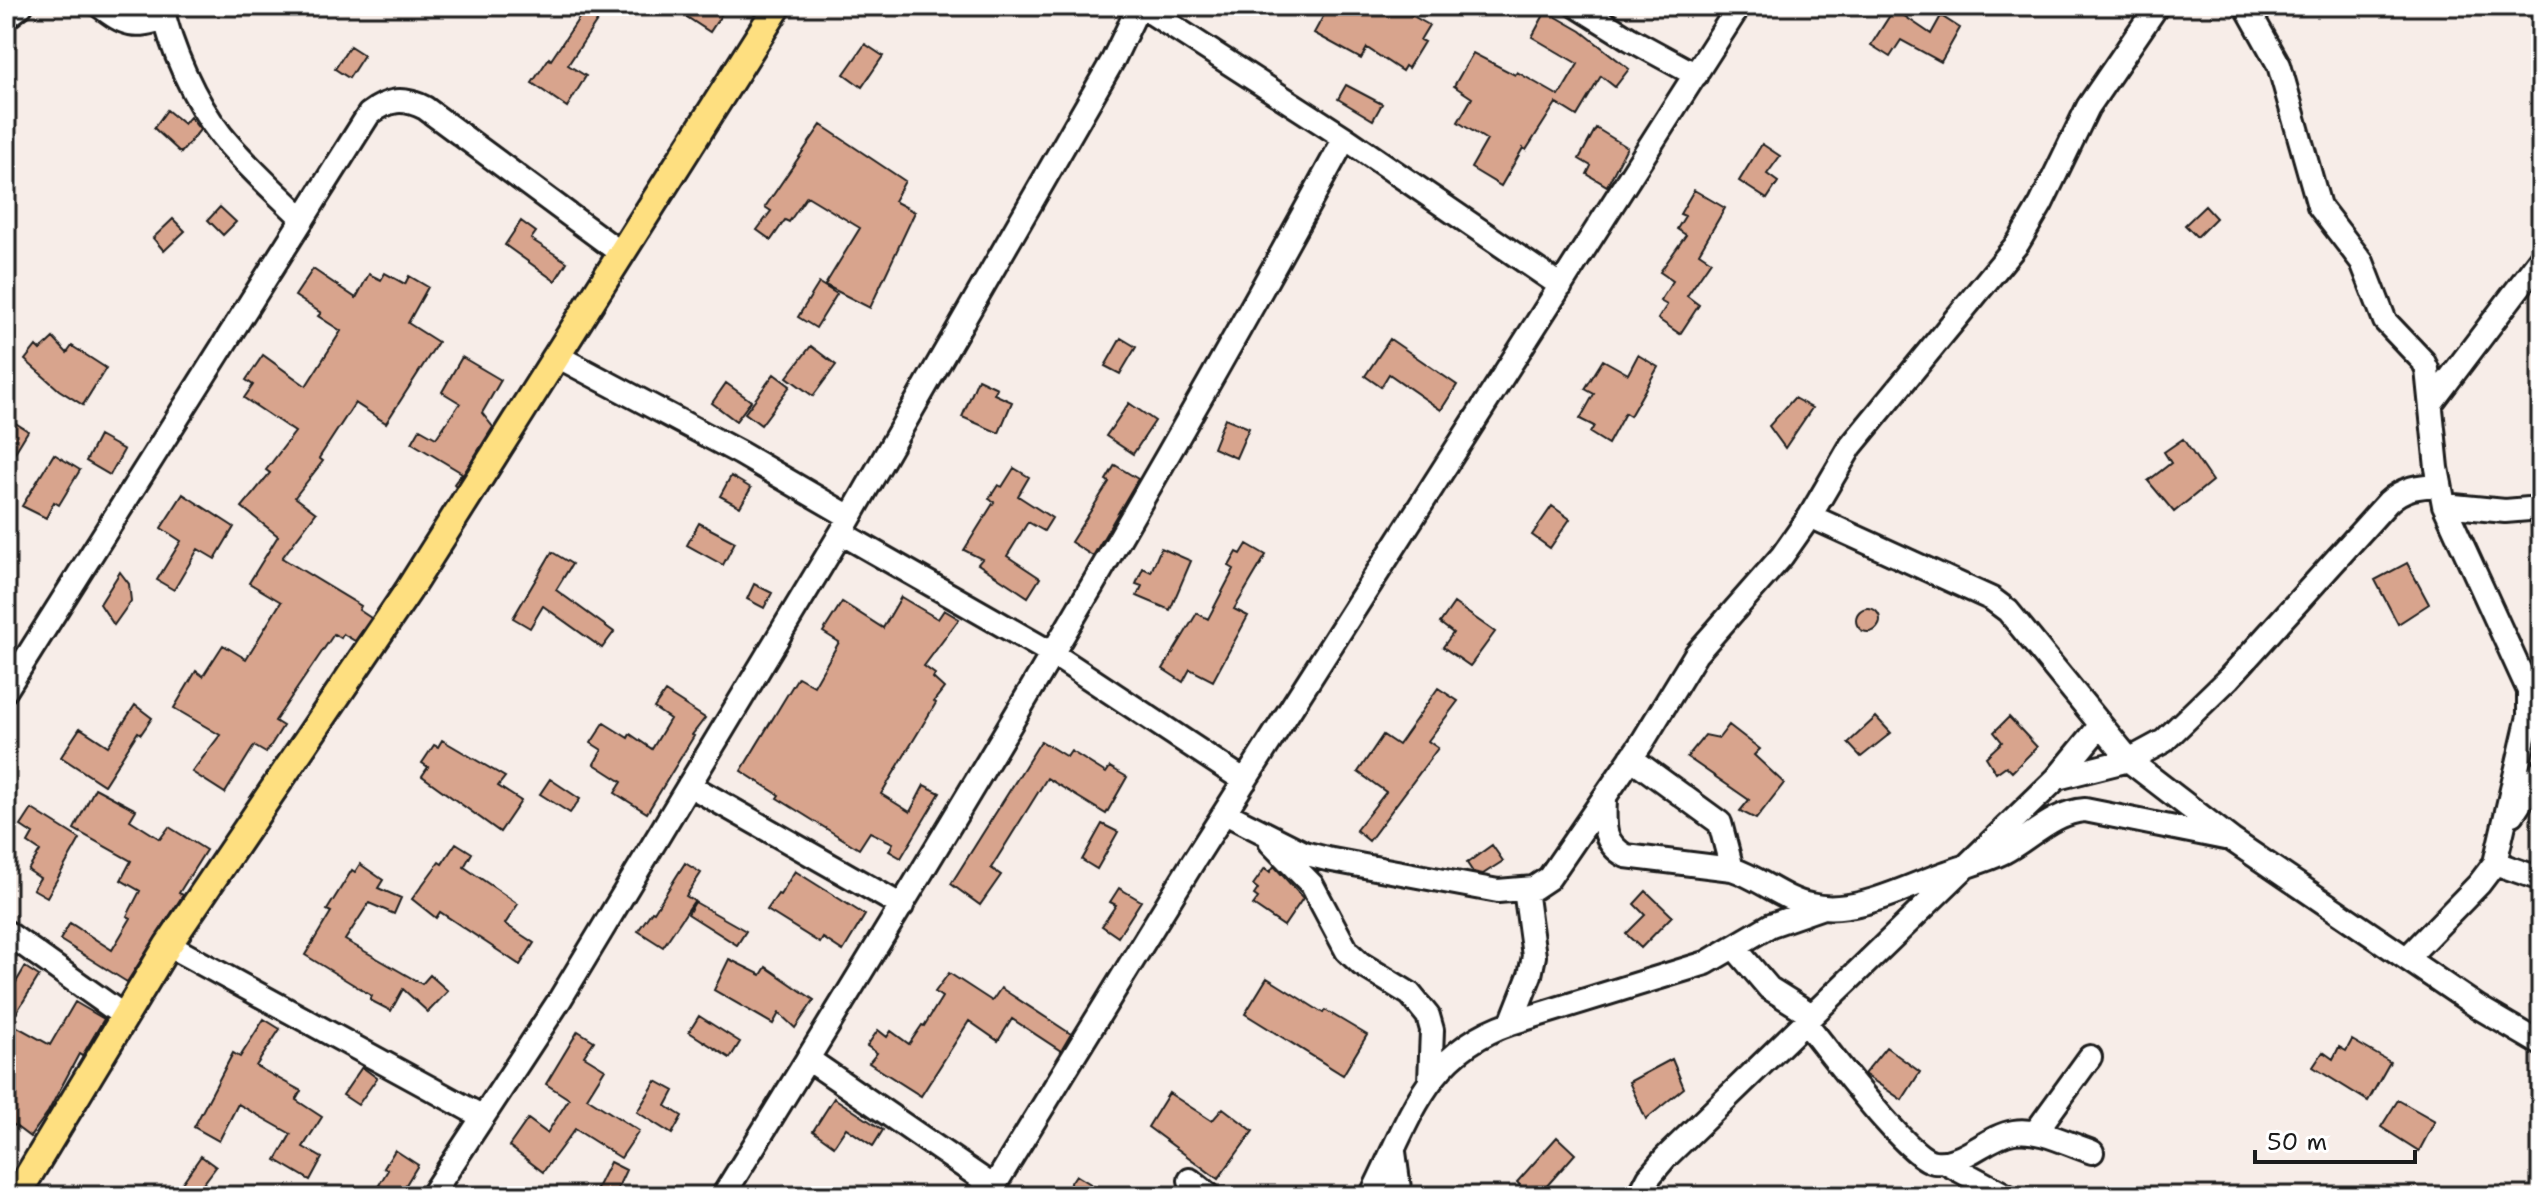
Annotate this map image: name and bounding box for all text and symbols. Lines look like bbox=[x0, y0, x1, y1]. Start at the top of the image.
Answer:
scale bar bbox=[2255, 1114, 2415, 1164]
text: 50 m bbox=[2267, 1126, 2327, 1158]

